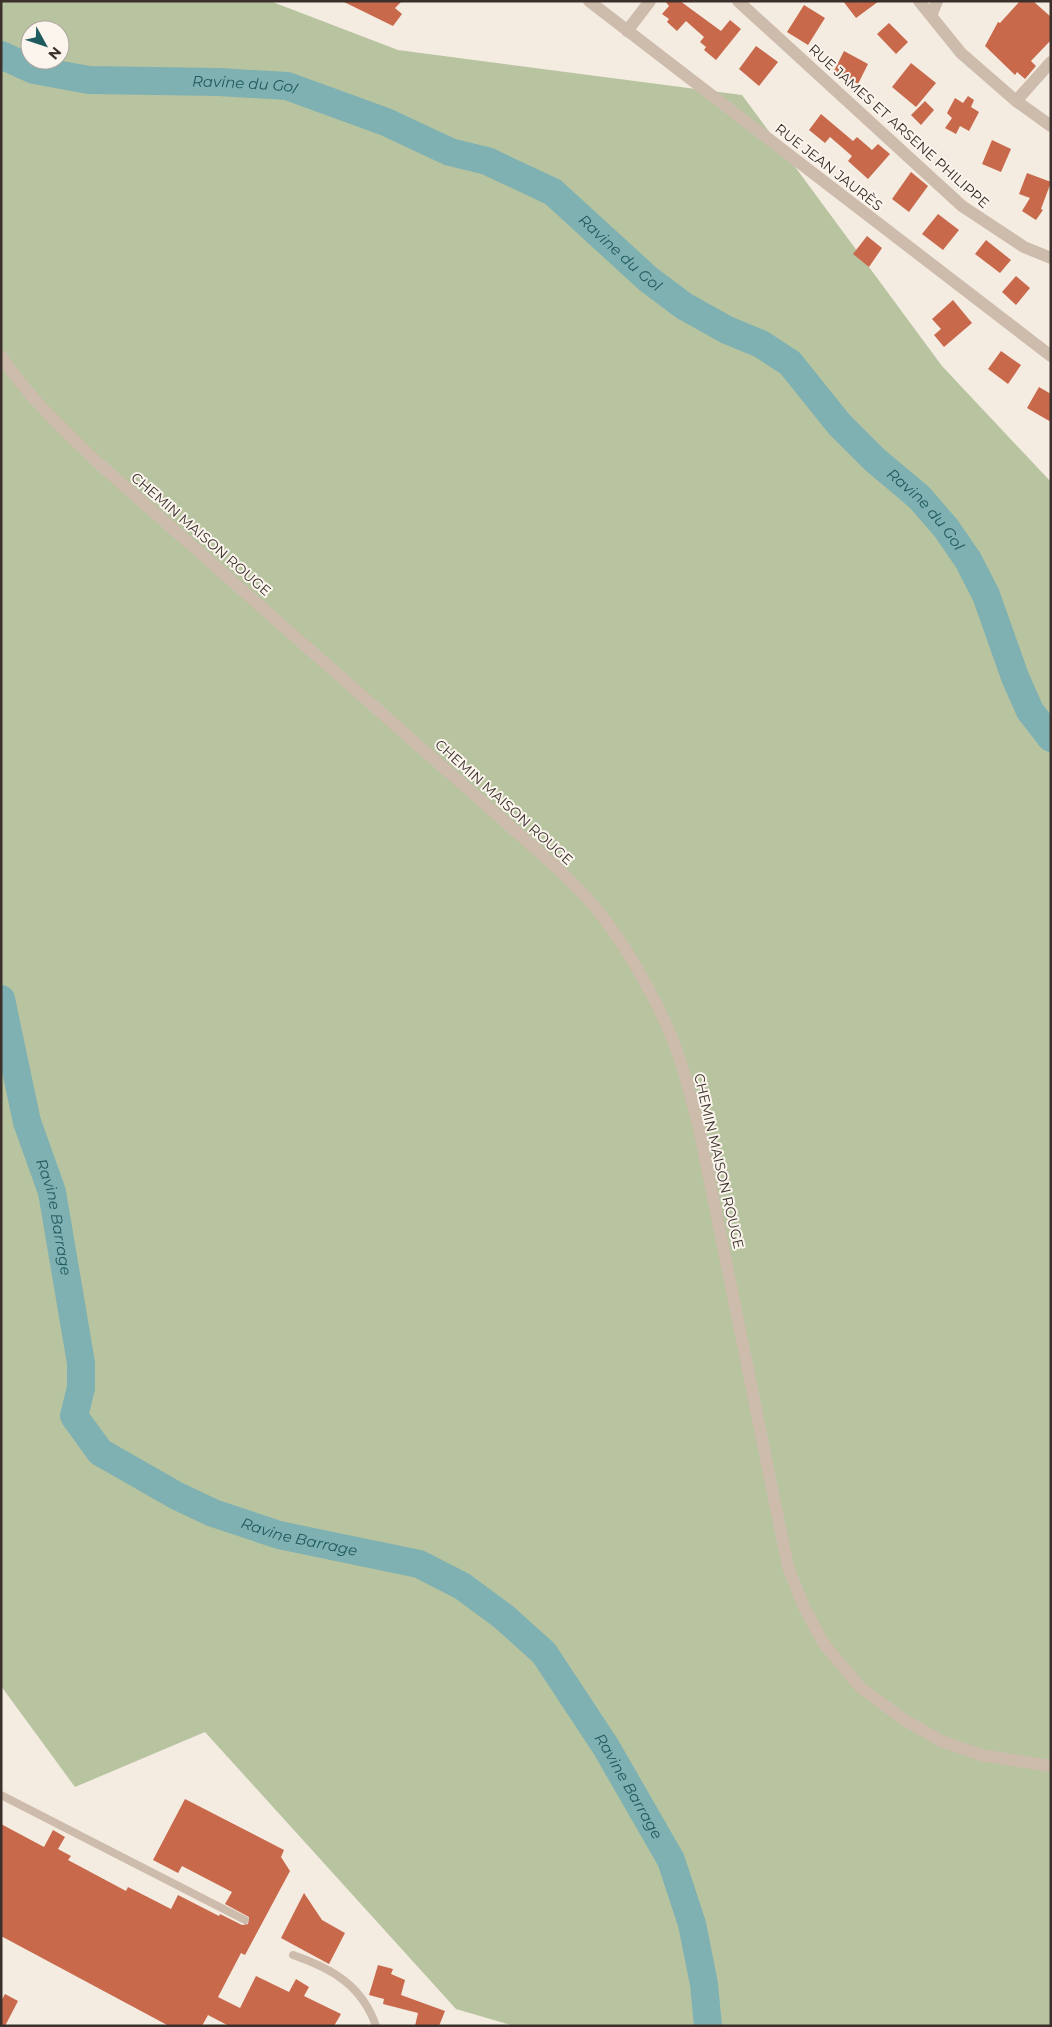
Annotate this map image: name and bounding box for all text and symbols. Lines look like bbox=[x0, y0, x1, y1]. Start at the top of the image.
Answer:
north arrow bbox=[20, 20, 70, 70]
street label: RUE JAMES ET ARSENE PHILIPPE bbox=[805, 40, 993, 212]
text: N bbox=[44, 43, 65, 63]
water label: Ravine du Gol bbox=[192, 72, 300, 98]
street label: RUE JEAN JAURÈS bbox=[772, 119, 886, 215]
water label: Ravine du Gol bbox=[575, 210, 666, 295]
water label: Ravine du Gol bbox=[883, 464, 969, 554]
street label: CHEMIN MAISON ROUGE bbox=[127, 468, 275, 600]
street label: CHEMIN MAISON ROUGE bbox=[431, 735, 577, 869]
street label: CHEMIN MAISON ROUGE bbox=[690, 1072, 748, 1250]
water label: Ravine Barrage bbox=[32, 1156, 76, 1277]
water label: Ravine Barrage bbox=[239, 1513, 359, 1560]
water label: Ravine Barrage bbox=[591, 1730, 667, 1842]

